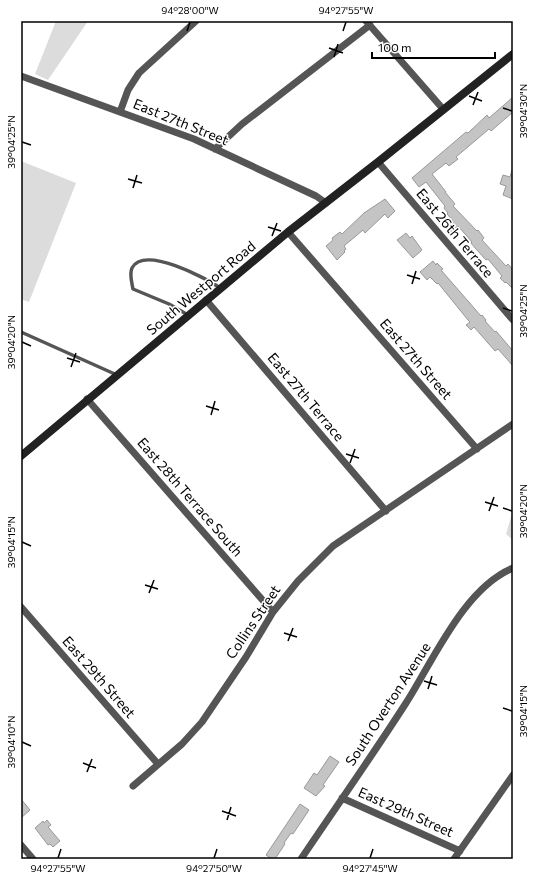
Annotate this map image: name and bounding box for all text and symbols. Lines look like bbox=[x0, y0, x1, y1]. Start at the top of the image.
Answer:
text: 94°28'00"W bbox=[161, 4, 219, 16]
text: 94°27'55"W bbox=[319, 4, 373, 16]
scale bar bbox=[372, 34, 495, 60]
text: 100 m bbox=[378, 40, 412, 54]
text: 39°04'30"N bbox=[517, 84, 529, 138]
street label: East 27th Street bbox=[131, 95, 232, 149]
text: 39°04'25"N bbox=[5, 115, 17, 169]
street label: East 26th Terrace bbox=[413, 185, 498, 281]
street label: South Westport Road bbox=[143, 237, 259, 338]
text: 39°04'25"N bbox=[517, 284, 529, 338]
text: 39°04'20"N bbox=[5, 315, 17, 369]
street label: East 27th Street bbox=[377, 315, 456, 403]
street label: East 27th Terrace bbox=[265, 349, 348, 444]
street label: East 28th Terrace South bbox=[134, 434, 247, 560]
text: 39°04'20"N bbox=[517, 484, 529, 538]
text: 39°04'15"N bbox=[5, 516, 17, 568]
street label: Collins Street bbox=[222, 581, 284, 662]
street label: East 29th Street bbox=[59, 632, 140, 721]
street label: South Overton Avenue bbox=[341, 639, 434, 769]
text: 39°04'15"N bbox=[517, 685, 529, 737]
text: 39°04'10"N bbox=[5, 715, 17, 769]
street label: East 29th Street bbox=[356, 783, 457, 840]
text: 94°27'55"W bbox=[31, 862, 85, 874]
text: 94°27'50"W bbox=[186, 862, 242, 874]
text: 94°27'45"W bbox=[342, 862, 398, 874]

